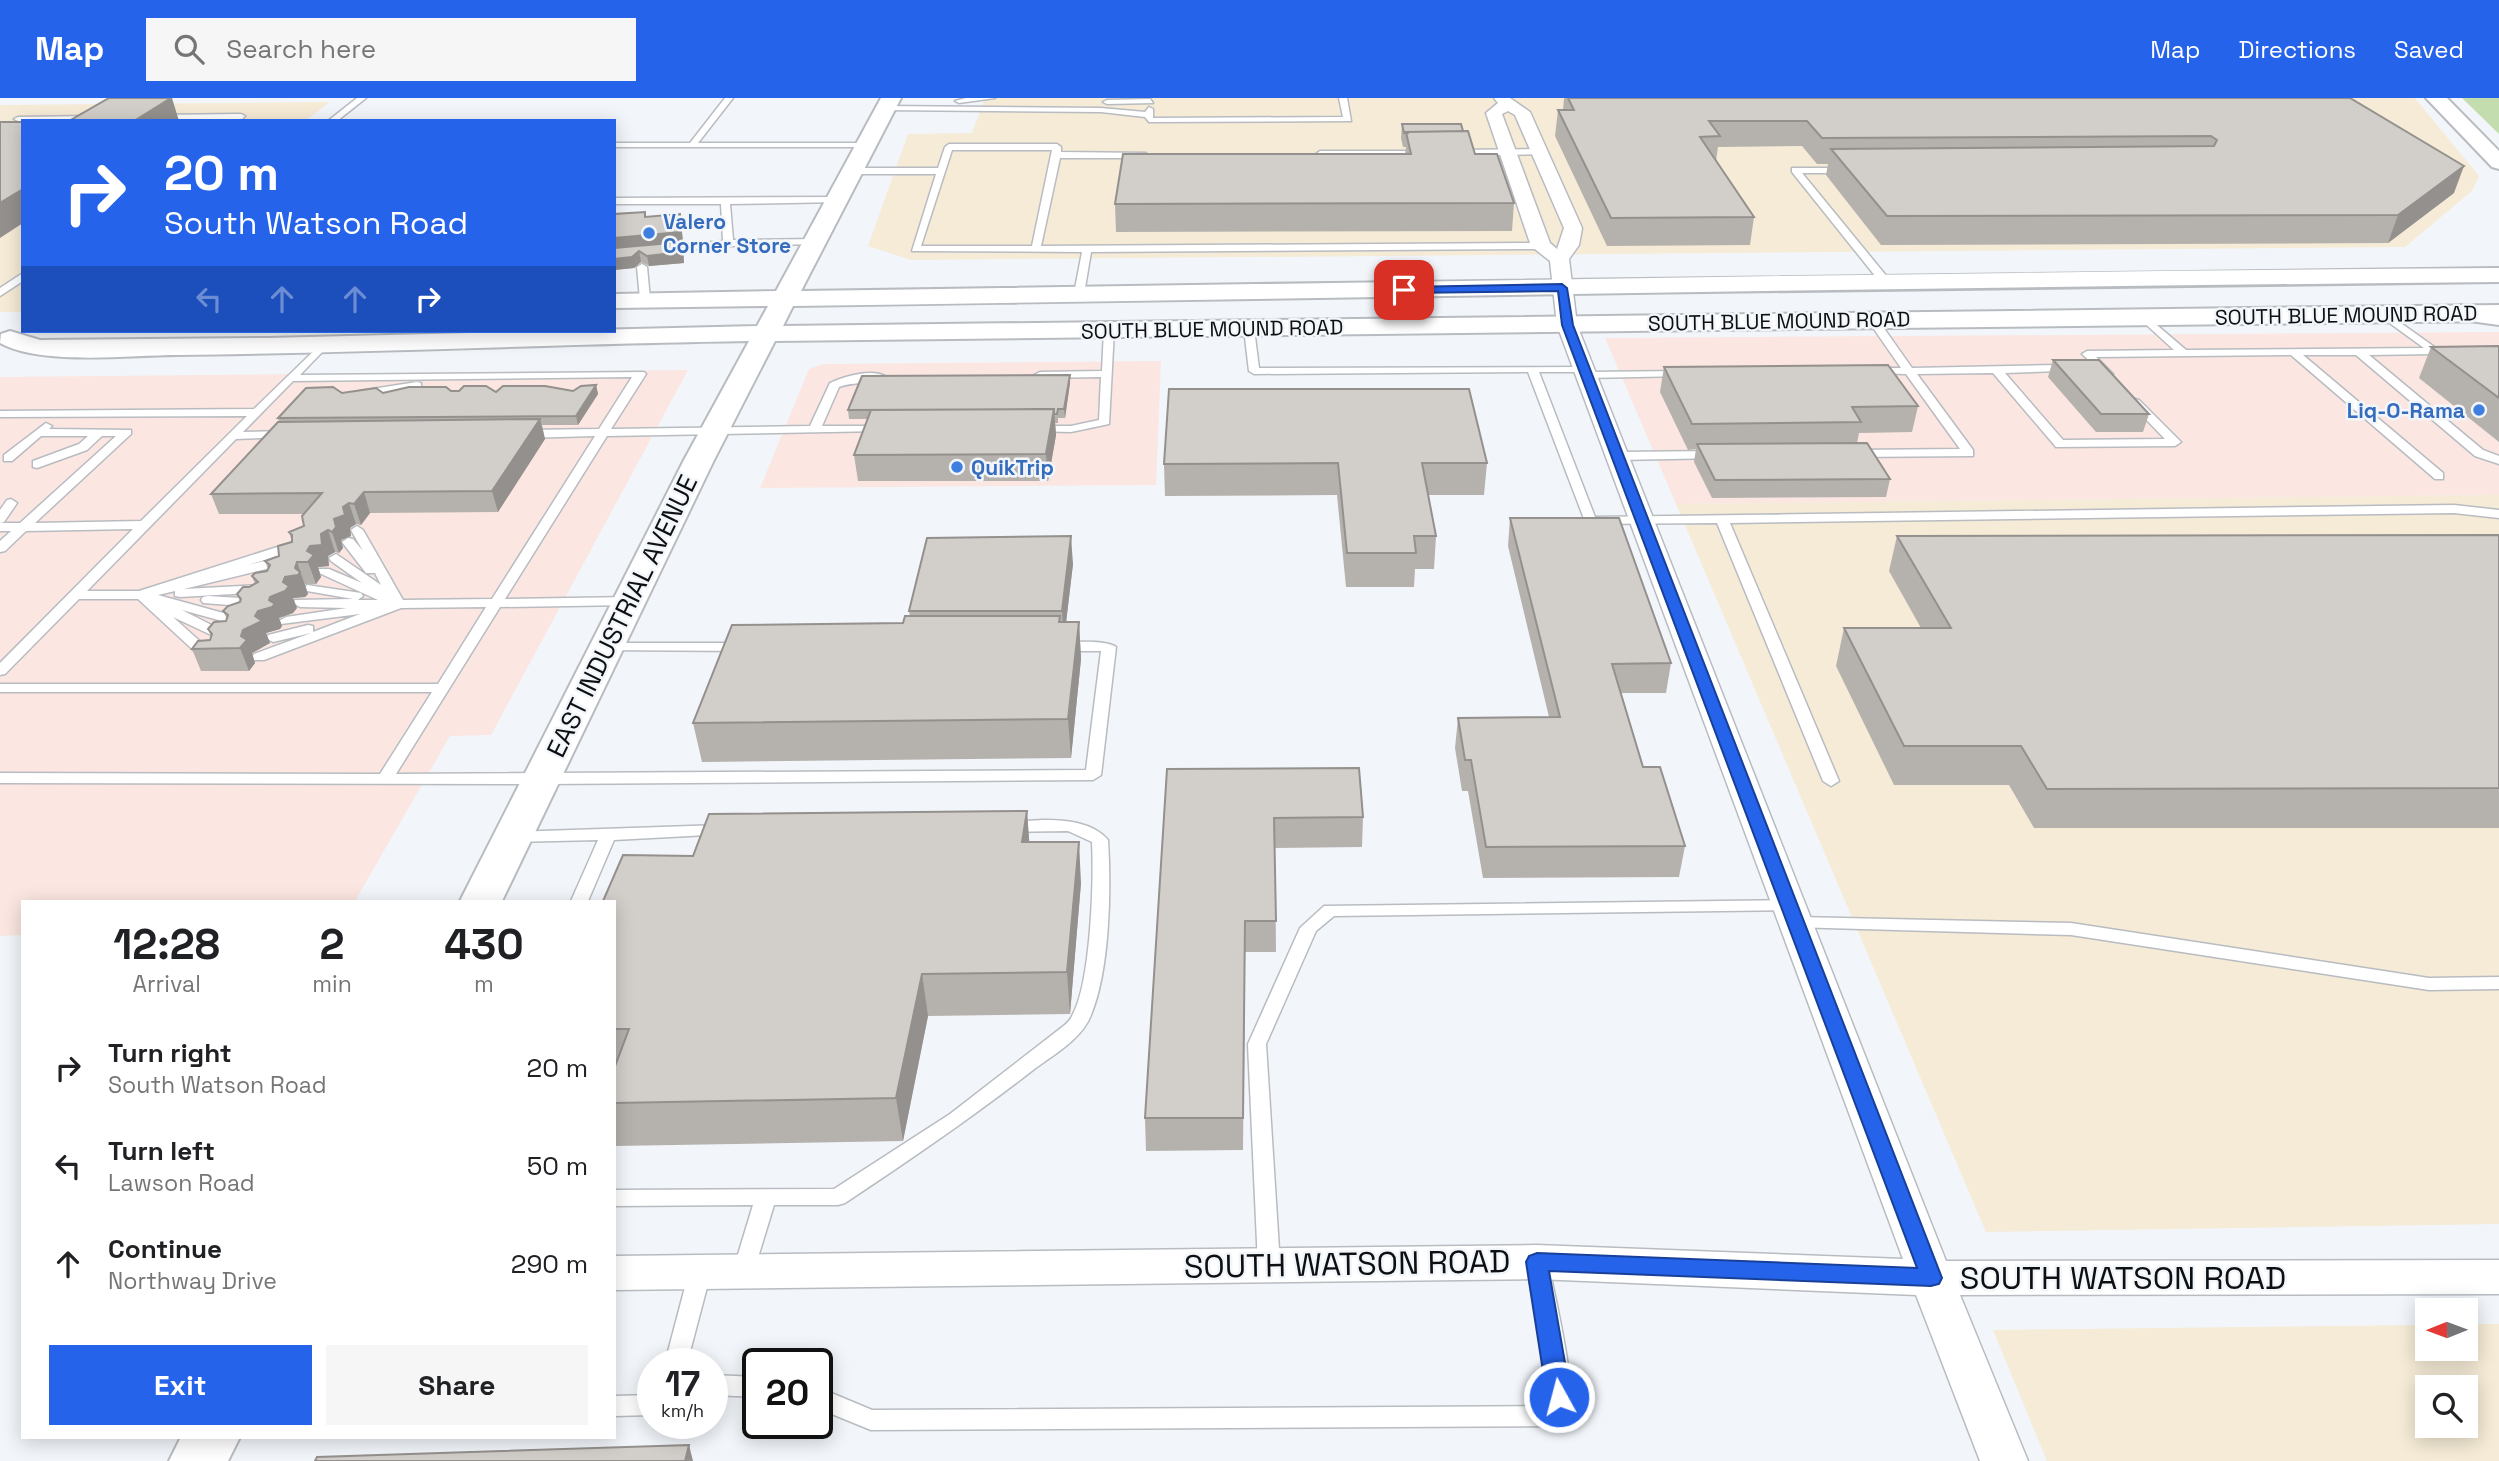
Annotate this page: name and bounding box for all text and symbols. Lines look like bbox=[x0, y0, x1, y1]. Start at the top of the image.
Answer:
search box bbox=[146, 18, 636, 81]
text: Map bbox=[35, 28, 104, 70]
icon: search bbox=[170, 30, 208, 68]
text: Search here bbox=[226, 32, 376, 66]
text: Map bbox=[2150, 34, 2200, 65]
text: Directions bbox=[2238, 34, 2356, 65]
text: Saved bbox=[2394, 34, 2464, 65]
text: 20 m bbox=[164, 142, 279, 204]
icon: right bbox=[49, 147, 140, 238]
text: South Watson Road bbox=[164, 203, 468, 243]
place label: Valero Corner Store bbox=[663, 208, 791, 259]
marker: Valero Corner Store bbox=[641, 225, 657, 241]
pin bbox=[1374, 260, 1434, 320]
icon: arrive bbox=[1385, 271, 1423, 309]
icon: left bbox=[190, 280, 228, 318]
icon: ahead bbox=[263, 280, 301, 318]
icon: ahead bbox=[336, 280, 374, 318]
icon: right bbox=[409, 280, 447, 318]
street label: SOUTH BLUE MOUND ROAD bbox=[2215, 299, 2477, 331]
street label: SOUTH BLUE MOUND ROAD bbox=[1648, 305, 1910, 337]
street label: SOUTH BLUE MOUND ROAD bbox=[1081, 313, 1343, 345]
place label: Liq-O-Rama bbox=[2347, 397, 2465, 424]
marker: Liq-O-Rama bbox=[2471, 402, 2487, 418]
place label: QuikTrip bbox=[971, 454, 1054, 481]
marker: QuikTrip bbox=[949, 459, 965, 475]
street label: EAST INDUSTRIAL AVENUE bbox=[539, 469, 705, 763]
text: 12:28 bbox=[113, 918, 220, 971]
text: 2 bbox=[320, 918, 345, 971]
text: 430 bbox=[444, 918, 524, 971]
text: Arrival bbox=[132, 969, 201, 999]
text: min bbox=[312, 969, 352, 999]
text: m bbox=[474, 969, 494, 999]
text: Turn right bbox=[108, 1036, 232, 1070]
icon: right bbox=[49, 1049, 87, 1087]
text: 20 m bbox=[527, 1051, 588, 1085]
text: South Watson Road bbox=[108, 1070, 327, 1100]
text: Turn left bbox=[108, 1134, 215, 1168]
icon: left bbox=[49, 1147, 87, 1185]
text: 50 m bbox=[527, 1149, 588, 1183]
text: Lawson Road bbox=[108, 1168, 255, 1198]
text: Continue bbox=[108, 1232, 222, 1266]
street label: SOUTH WATSON ROAD bbox=[1183, 1241, 1511, 1287]
icon: ahead bbox=[49, 1245, 87, 1283]
text: 290 m bbox=[511, 1247, 588, 1281]
street label: SOUTH WATSON ROAD bbox=[1960, 1258, 2286, 1298]
text: Northway Drive bbox=[108, 1266, 277, 1296]
north arrow bbox=[2415, 1298, 2478, 1362]
map controls bbox=[2415, 1298, 2478, 1438]
button: Exit bbox=[49, 1345, 312, 1425]
button: Share bbox=[326, 1345, 588, 1425]
speed limit sign: 20 bbox=[742, 1348, 833, 1439]
position arrow bbox=[1522, 1360, 1596, 1434]
text: 17 bbox=[665, 1362, 700, 1406]
button: search bbox=[2415, 1375, 2478, 1438]
text: km/h bbox=[661, 1399, 704, 1422]

